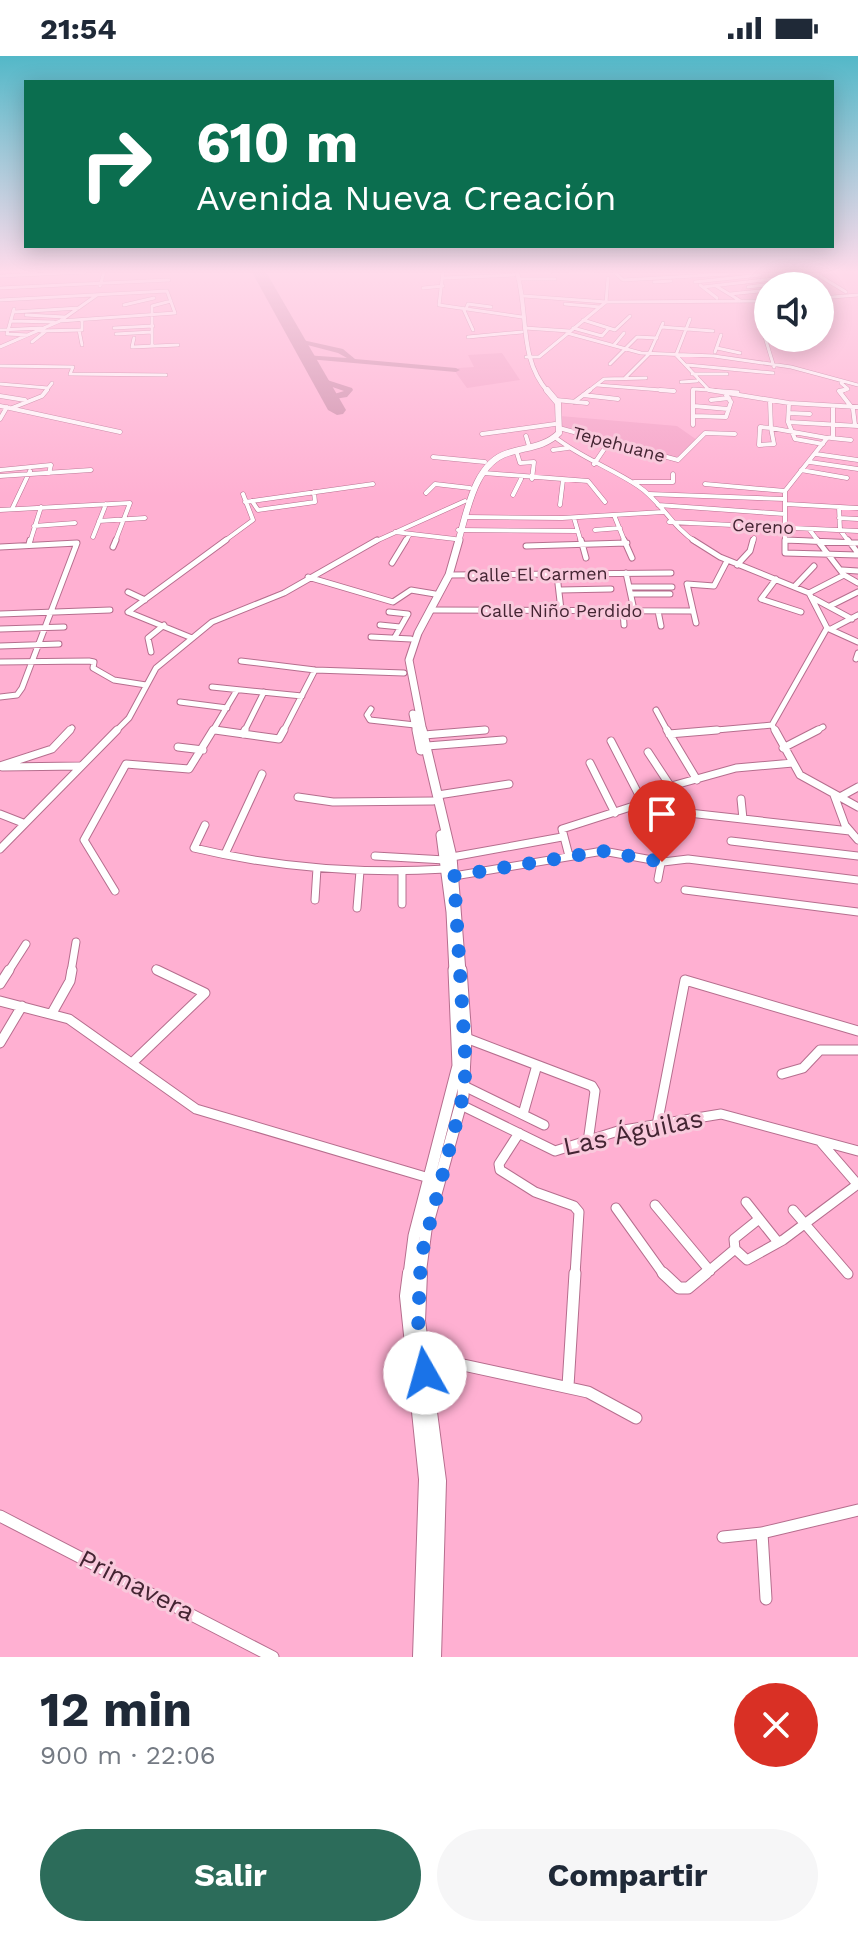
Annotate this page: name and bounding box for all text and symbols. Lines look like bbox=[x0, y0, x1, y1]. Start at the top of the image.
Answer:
text: 21:54 bbox=[40, 11, 117, 46]
text: 610 m bbox=[196, 110, 358, 176]
icon: right bbox=[64, 112, 168, 216]
text: Avenida Nueva Creación bbox=[196, 177, 617, 219]
map controls bbox=[754, 272, 834, 352]
button: sound bbox=[754, 272, 834, 352]
street label: Tepehuane bbox=[570, 422, 668, 466]
street label: Cereno bbox=[731, 514, 795, 538]
street label: Calle El Carmen bbox=[466, 562, 608, 586]
street label: Calle Niño Perdido bbox=[480, 600, 642, 621]
pin bbox=[628, 780, 696, 862]
icon: arrive bbox=[640, 792, 684, 836]
street label: Las Águilas bbox=[560, 1103, 706, 1161]
position arrow bbox=[383, 1331, 467, 1415]
street label: Primavera bbox=[74, 1543, 200, 1627]
text: 12 min bbox=[40, 1681, 192, 1738]
button: close bbox=[734, 1683, 818, 1767]
text: 900 m · 22:06 bbox=[40, 1740, 216, 1770]
button: Salir bbox=[40, 1829, 421, 1921]
button: Compartir bbox=[437, 1829, 818, 1921]

